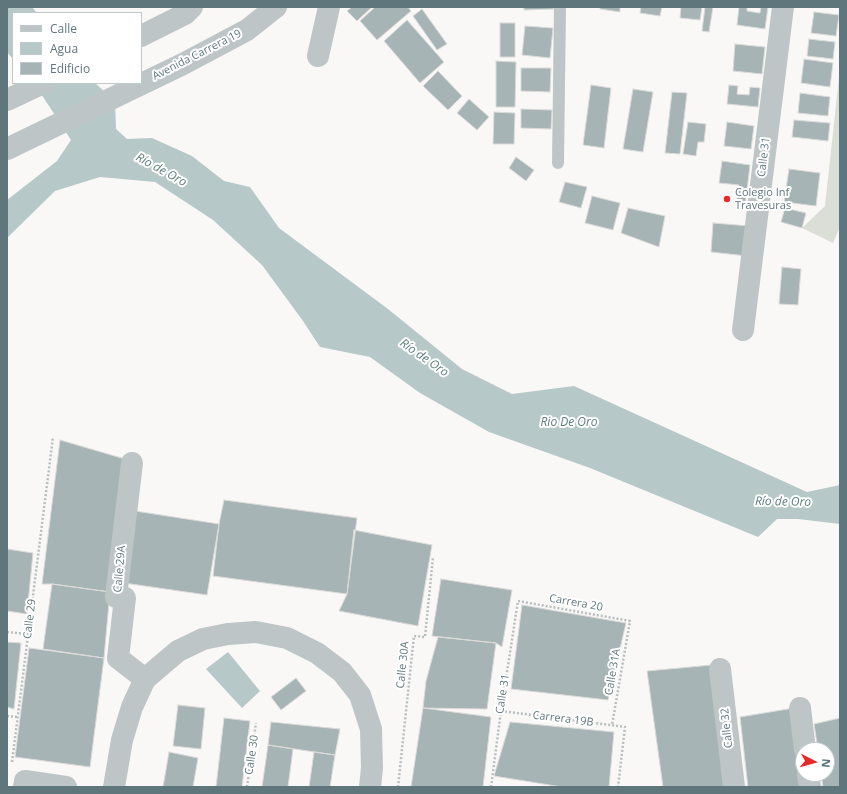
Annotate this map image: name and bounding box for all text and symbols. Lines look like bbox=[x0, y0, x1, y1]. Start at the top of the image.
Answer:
legend bbox=[12, 12, 142, 84]
text: Calle bbox=[50, 20, 77, 37]
street label: Avenida Carrera 19 bbox=[150, 27, 244, 83]
text: Agua bbox=[50, 40, 78, 57]
text: Edificio bbox=[50, 60, 90, 77]
street label: Calle 31 bbox=[755, 136, 773, 178]
water label: Río de Oro bbox=[133, 150, 189, 190]
place label: Colegio Inf Travesuras bbox=[735, 186, 791, 212]
marker: Colegio Inf Travesuras bbox=[722, 194, 732, 204]
water label: Río de Oro bbox=[397, 336, 451, 380]
water label: Rio De Oro bbox=[540, 416, 598, 430]
water label: Río de Oro bbox=[755, 494, 811, 510]
street label: Calle 29A bbox=[111, 545, 129, 593]
street label: Carrera 20 bbox=[548, 592, 604, 614]
street label: Calle 29 bbox=[21, 598, 39, 640]
street label: Calle 30A bbox=[394, 641, 412, 689]
street label: Calle 31A bbox=[602, 648, 624, 696]
street label: Calle 31 bbox=[493, 673, 513, 715]
street label: Calle 32 bbox=[718, 707, 736, 749]
street label: Carrera 19B bbox=[532, 709, 594, 729]
street label: Calle 30 bbox=[243, 734, 261, 776]
north arrow bbox=[795, 742, 835, 782]
text: N bbox=[819, 758, 834, 768]

